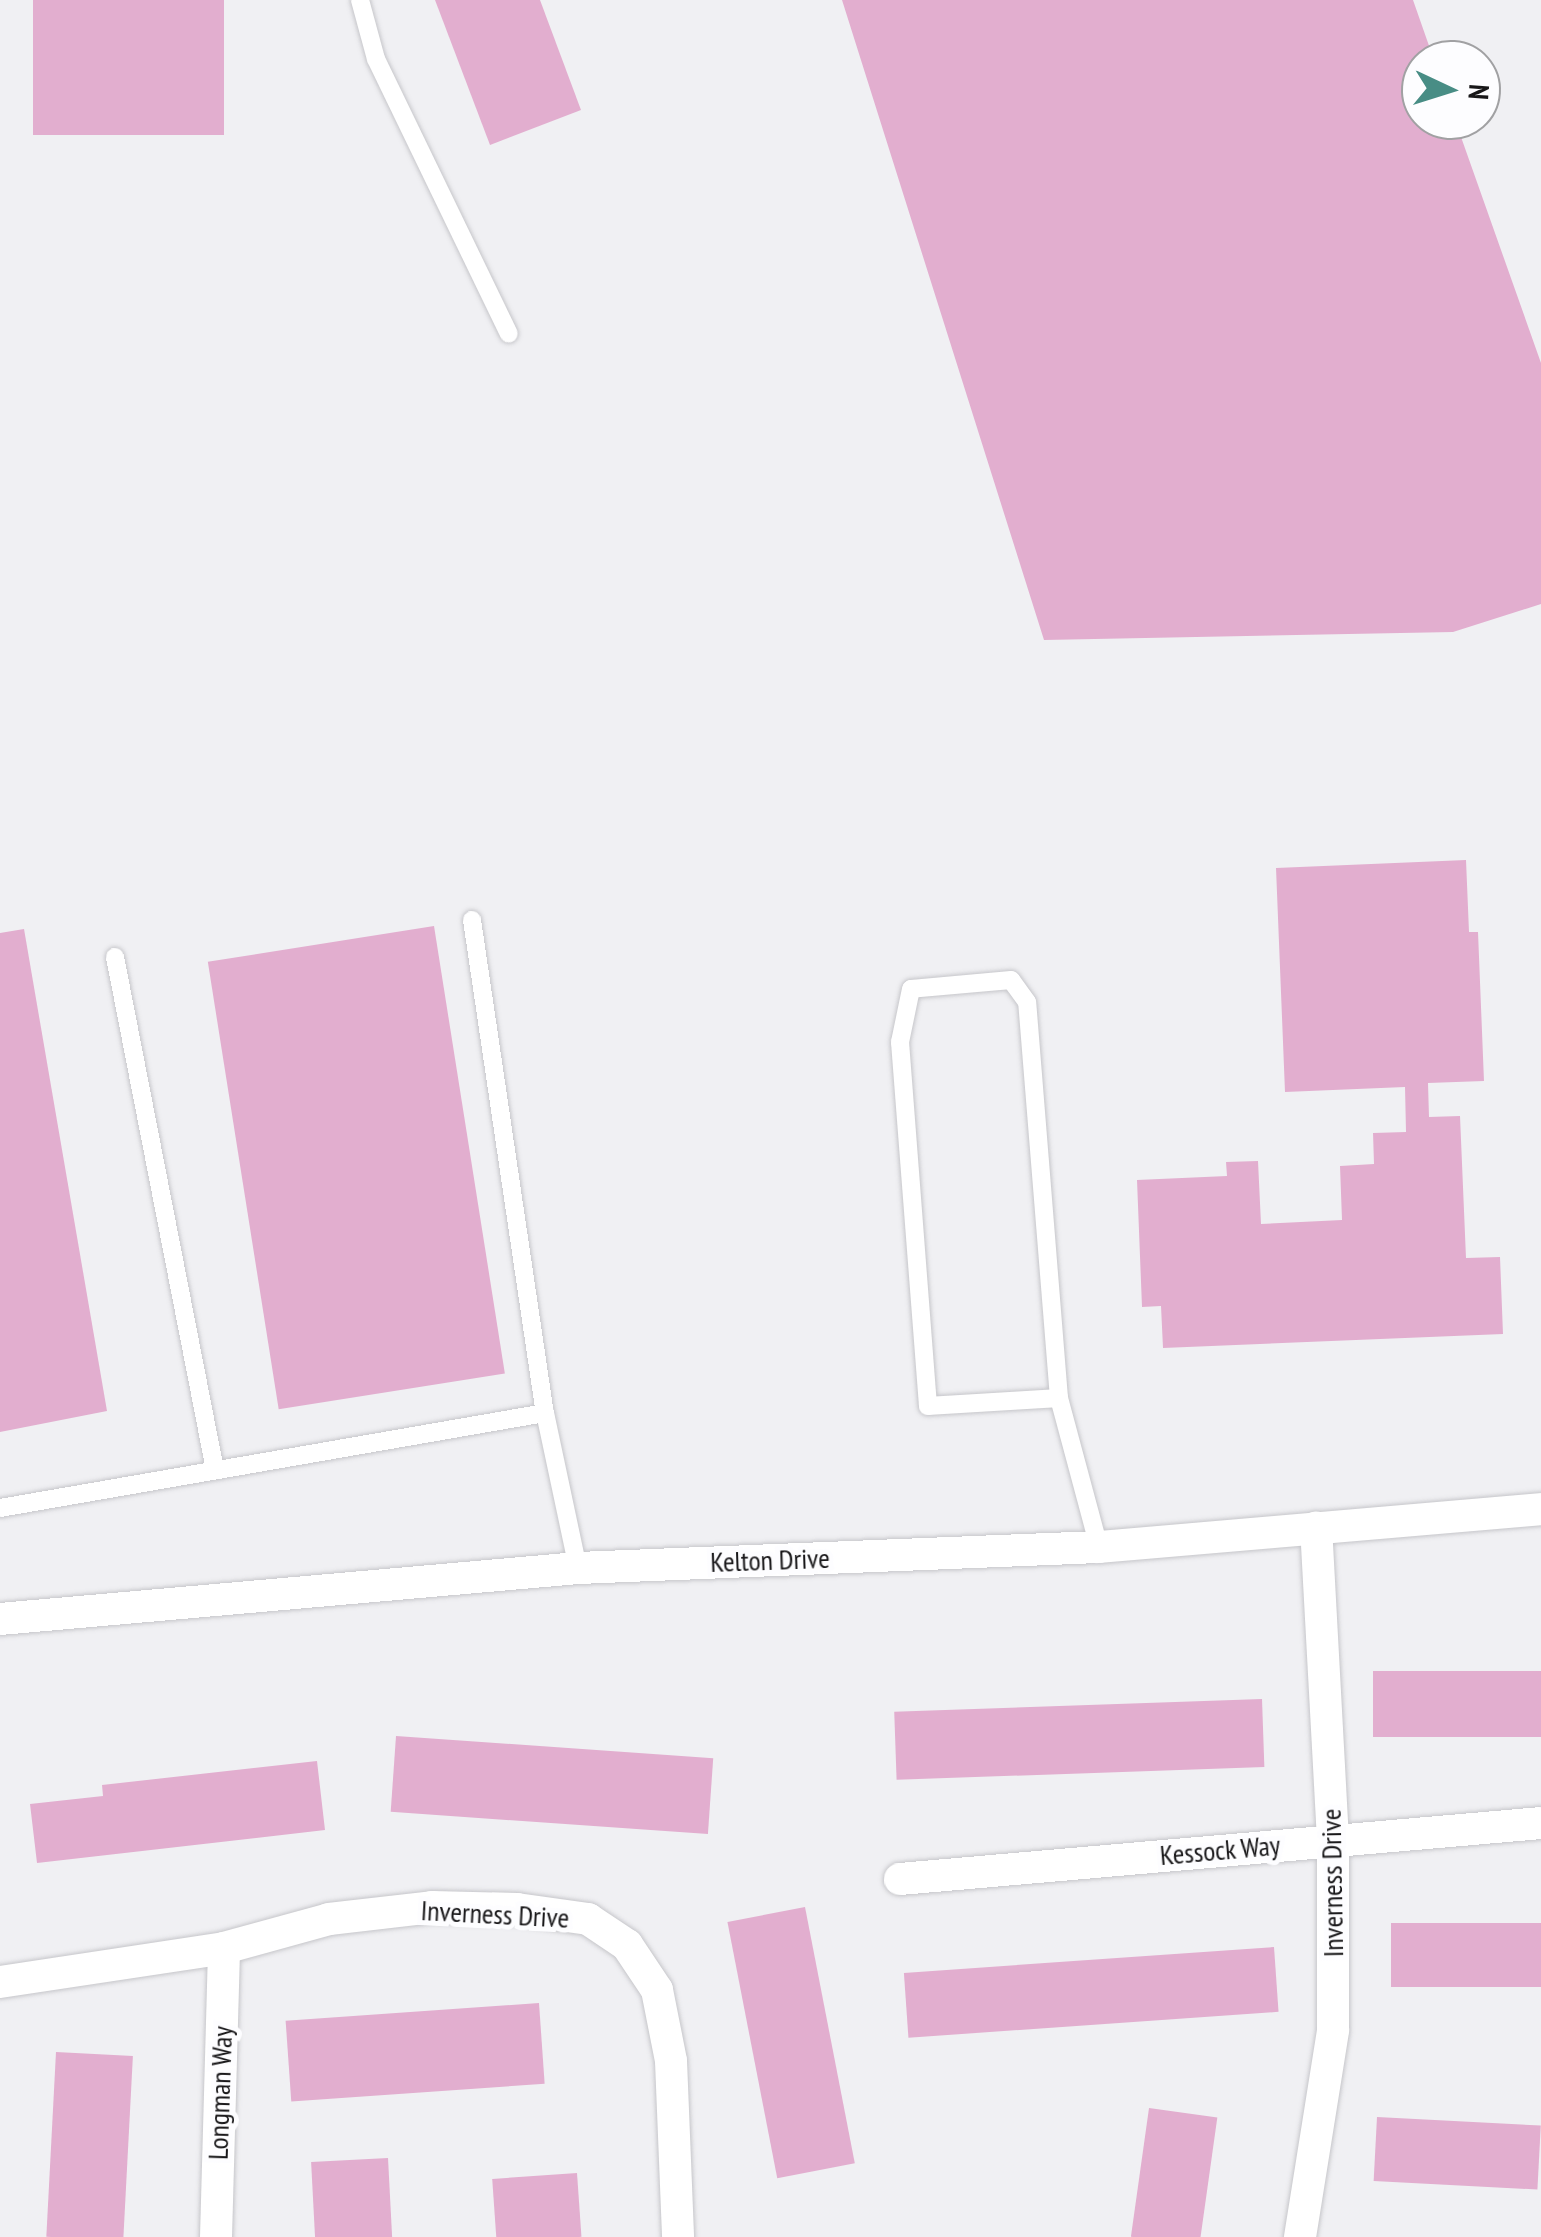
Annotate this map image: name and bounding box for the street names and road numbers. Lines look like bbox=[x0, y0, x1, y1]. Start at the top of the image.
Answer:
street label: Kelton Drive bbox=[710, 1541, 830, 1579]
street label: Inverness Drive bbox=[1314, 1808, 1350, 1958]
street label: Kessock Way bbox=[1158, 1828, 1282, 1872]
street label: Inverness Drive bbox=[420, 1893, 570, 1935]
street label: Longman Way bbox=[201, 2025, 239, 2161]

